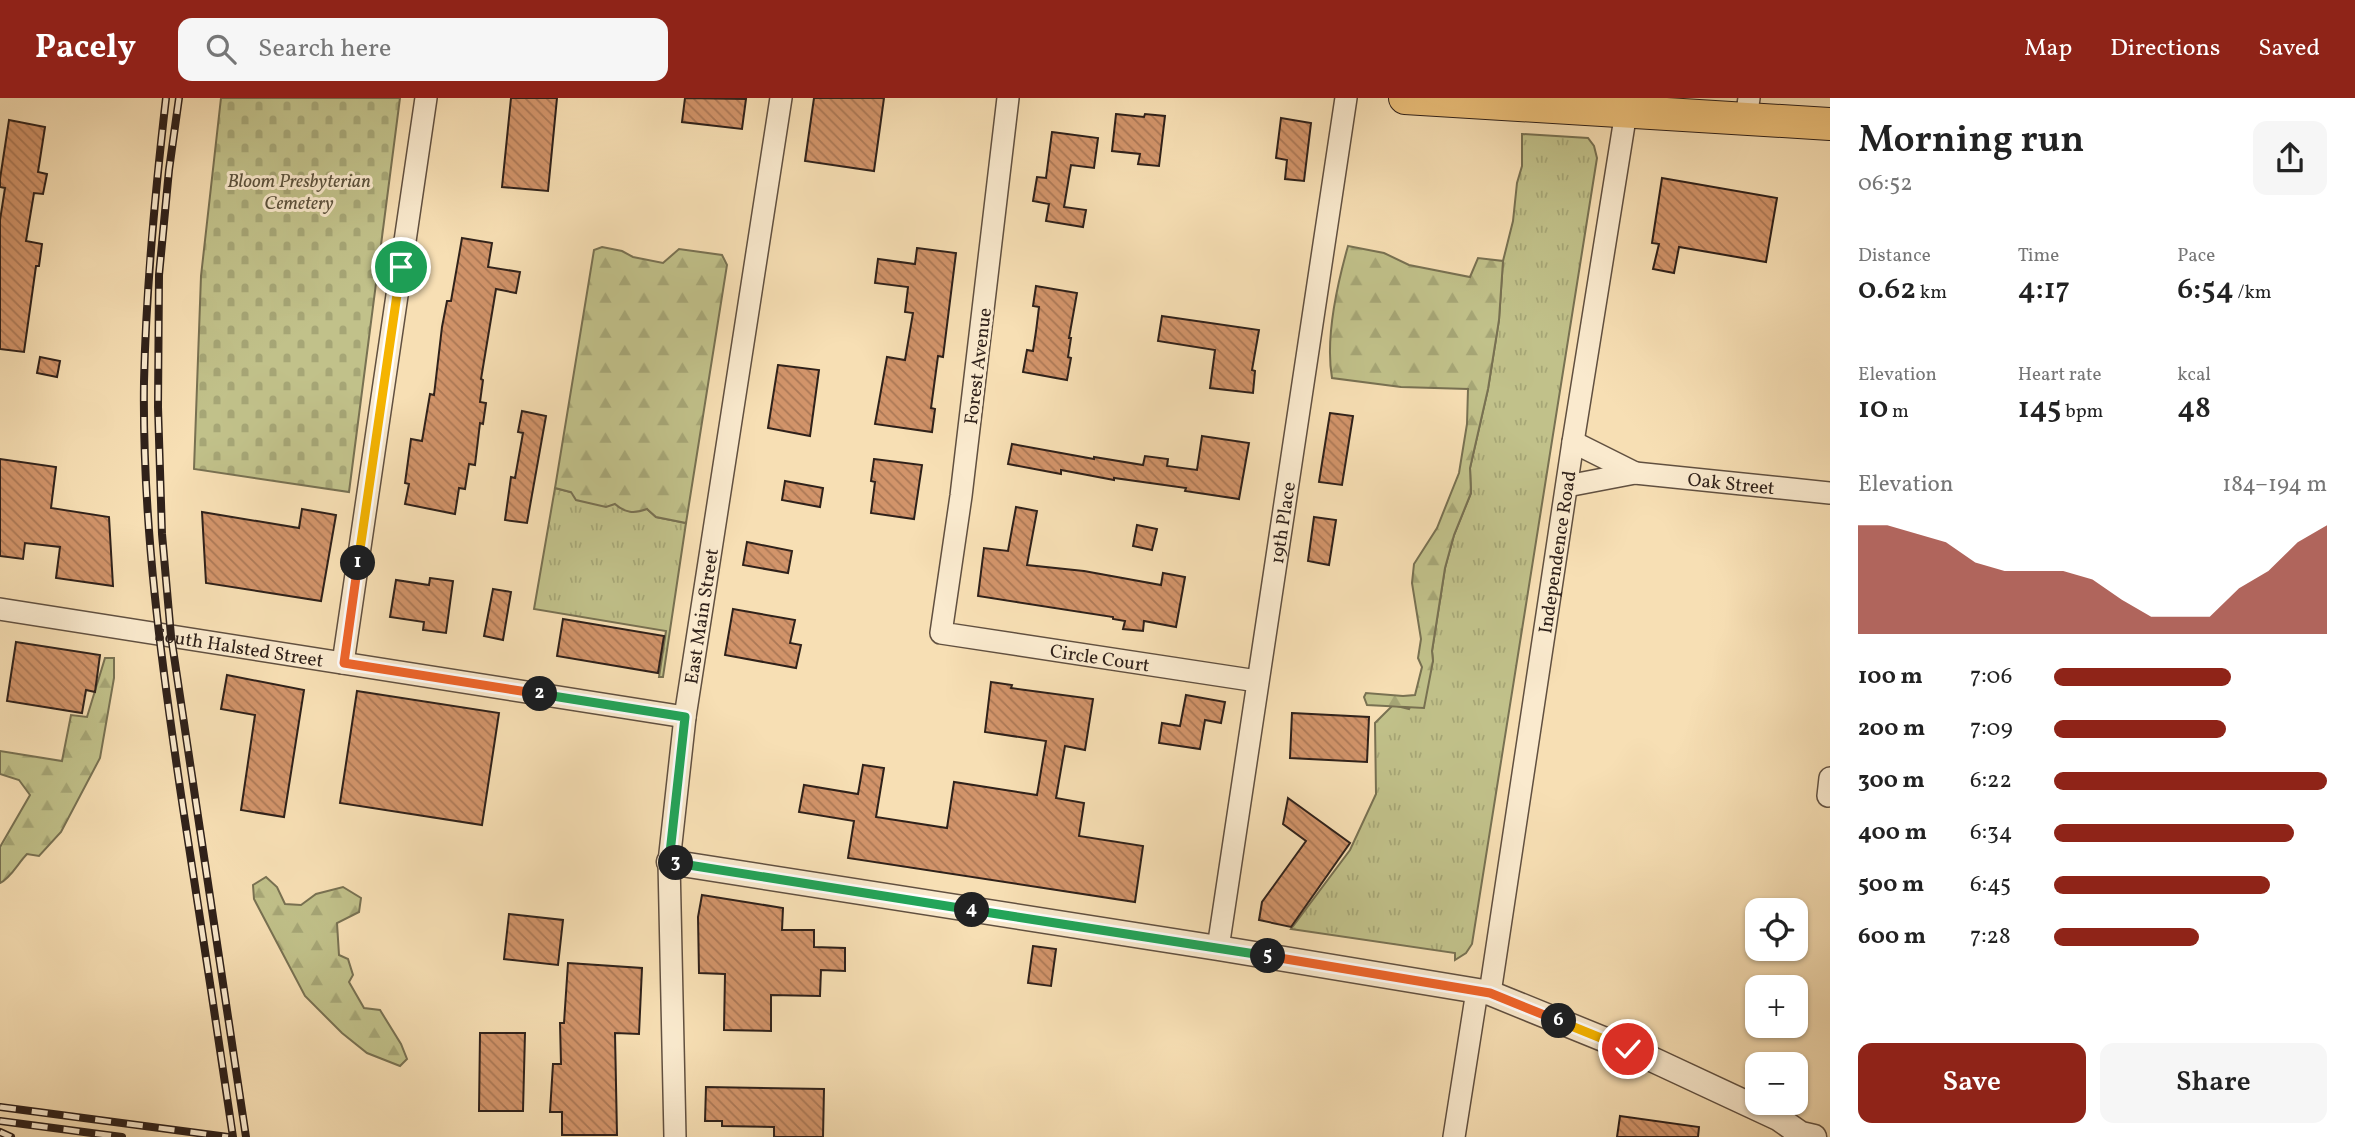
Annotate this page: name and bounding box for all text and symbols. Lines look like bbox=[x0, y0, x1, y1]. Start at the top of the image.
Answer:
search box bbox=[178, 18, 668, 81]
text: Pacely bbox=[35, 26, 136, 72]
icon: search bbox=[202, 30, 240, 68]
text: Search here bbox=[258, 31, 391, 67]
text: Map bbox=[2024, 32, 2072, 66]
text: Directions bbox=[2110, 32, 2220, 66]
text: Saved bbox=[2258, 32, 2320, 66]
text: Morning run bbox=[1858, 115, 2084, 168]
button: share bbox=[2253, 121, 2327, 195]
text: 06:52 bbox=[1858, 168, 1913, 200]
park label: Bloom Presbyterian Cemetery bbox=[227, 169, 371, 217]
pin bbox=[371, 237, 431, 297]
text: Distance bbox=[1858, 243, 1931, 269]
text: Time bbox=[2018, 243, 2059, 269]
text: Pace bbox=[2177, 243, 2215, 269]
icon: arrive bbox=[382, 248, 420, 286]
text: 0.62 bbox=[1858, 269, 1916, 311]
text: 4:17 bbox=[2018, 269, 2070, 311]
text: 6:54 bbox=[2177, 269, 2234, 311]
text: km bbox=[1916, 280, 1947, 306]
text: /km bbox=[2234, 280, 2272, 306]
street label: Forest Avenue bbox=[959, 306, 999, 426]
text: Elevation bbox=[1858, 362, 1937, 388]
text: Heart rate bbox=[2018, 362, 2102, 388]
text: kcal bbox=[2177, 362, 2211, 388]
text: 10 bbox=[1858, 388, 1888, 430]
text: 145 bbox=[2018, 388, 2061, 430]
text: 48 bbox=[2177, 388, 2211, 430]
text: m bbox=[1888, 399, 1909, 425]
text: bpm bbox=[2061, 399, 2103, 425]
street label: Oak Street bbox=[1686, 467, 1776, 502]
street label: Independence Road bbox=[1533, 469, 1584, 635]
text: Elevation bbox=[1858, 469, 1954, 501]
text: 184–194 m bbox=[2222, 469, 2327, 501]
street label: 19th Place bbox=[1265, 480, 1303, 566]
pin: 1 bbox=[340, 546, 376, 580]
street label: East Main Street bbox=[679, 546, 726, 686]
text: 1 bbox=[354, 549, 361, 575]
street label: South Halsted Street bbox=[152, 623, 325, 675]
street label: Circle Court bbox=[1048, 639, 1152, 680]
text: 100 m bbox=[1858, 661, 1923, 693]
text: 7:06 bbox=[1970, 661, 2012, 693]
pin: 2 bbox=[522, 676, 558, 712]
text: 2 bbox=[535, 680, 544, 706]
text: 200 m bbox=[1858, 713, 1925, 745]
text: 7:09 bbox=[1970, 713, 2013, 745]
text: 300 m bbox=[1858, 765, 1925, 797]
text: 6:22 bbox=[1970, 765, 2012, 797]
text: 400 m bbox=[1858, 817, 1927, 849]
text: 6:34 bbox=[1970, 817, 2013, 849]
pin: 3 bbox=[658, 846, 694, 880]
text: 3 bbox=[671, 849, 680, 875]
text: 500 m bbox=[1858, 869, 1924, 901]
text: 6:45 bbox=[1970, 869, 2011, 901]
pin: 4 bbox=[954, 892, 990, 928]
text: 4 bbox=[966, 896, 977, 922]
map controls bbox=[1745, 898, 1808, 1115]
button: locate bbox=[1745, 898, 1808, 961]
text: 600 m bbox=[1858, 921, 1926, 953]
text: 7:28 bbox=[1970, 921, 2011, 953]
pin: 5 bbox=[1250, 938, 1286, 974]
text: 5 bbox=[1263, 942, 1272, 968]
button: + bbox=[1745, 975, 1808, 1038]
pin: 6 bbox=[1542, 1004, 1576, 1038]
text: 6 bbox=[1553, 1007, 1564, 1033]
pin bbox=[1598, 1019, 1658, 1079]
icon: check bbox=[1609, 1030, 1647, 1068]
button: Save bbox=[1858, 1043, 2086, 1123]
button: Share bbox=[2100, 1043, 2327, 1123]
button: − bbox=[1745, 1052, 1808, 1115]

